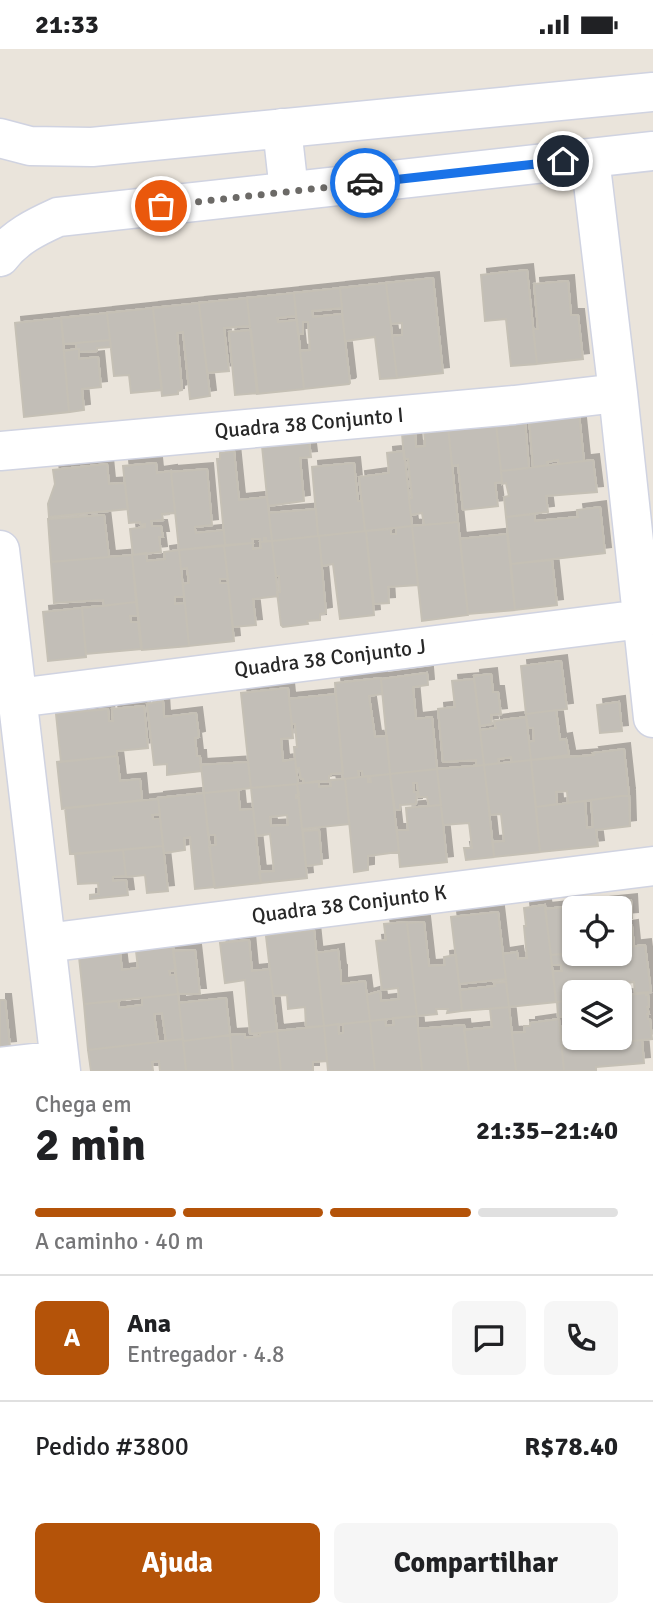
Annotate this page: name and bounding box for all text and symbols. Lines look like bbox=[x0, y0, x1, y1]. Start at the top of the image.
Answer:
text: 21:33 bbox=[35, 9, 99, 41]
pin bbox=[533, 131, 593, 191]
icon: home bbox=[544, 142, 582, 180]
courier bbox=[330, 148, 400, 218]
icon: car bbox=[346, 164, 384, 202]
pin bbox=[131, 176, 191, 236]
icon: bag bbox=[142, 187, 180, 225]
street label: Quadra 38 Conjunto I bbox=[213, 402, 405, 444]
street label: Quadra 38 Conjunto J bbox=[233, 633, 427, 683]
street label: Quadra 38 Conjunto K bbox=[250, 879, 448, 929]
map controls bbox=[562, 896, 632, 1050]
button: locate bbox=[562, 896, 632, 966]
button: layers bbox=[562, 980, 632, 1050]
text: Chega em bbox=[35, 1090, 132, 1119]
text: 21:35–21:40 bbox=[476, 1115, 618, 1147]
text: 2 min bbox=[35, 1117, 146, 1173]
text: A caminho · 40 m bbox=[35, 1227, 204, 1256]
button: chat bbox=[452, 1301, 526, 1375]
button: phone bbox=[544, 1301, 618, 1375]
text: Ana bbox=[127, 1308, 171, 1340]
text: A bbox=[64, 1322, 80, 1354]
text: Entregador · 4.8 bbox=[127, 1340, 285, 1369]
text: Pedido #3800 bbox=[35, 1431, 189, 1463]
text: R$78.40 bbox=[524, 1431, 618, 1463]
button: Ajuda bbox=[35, 1523, 320, 1603]
button: Compartilhar bbox=[334, 1523, 618, 1603]

